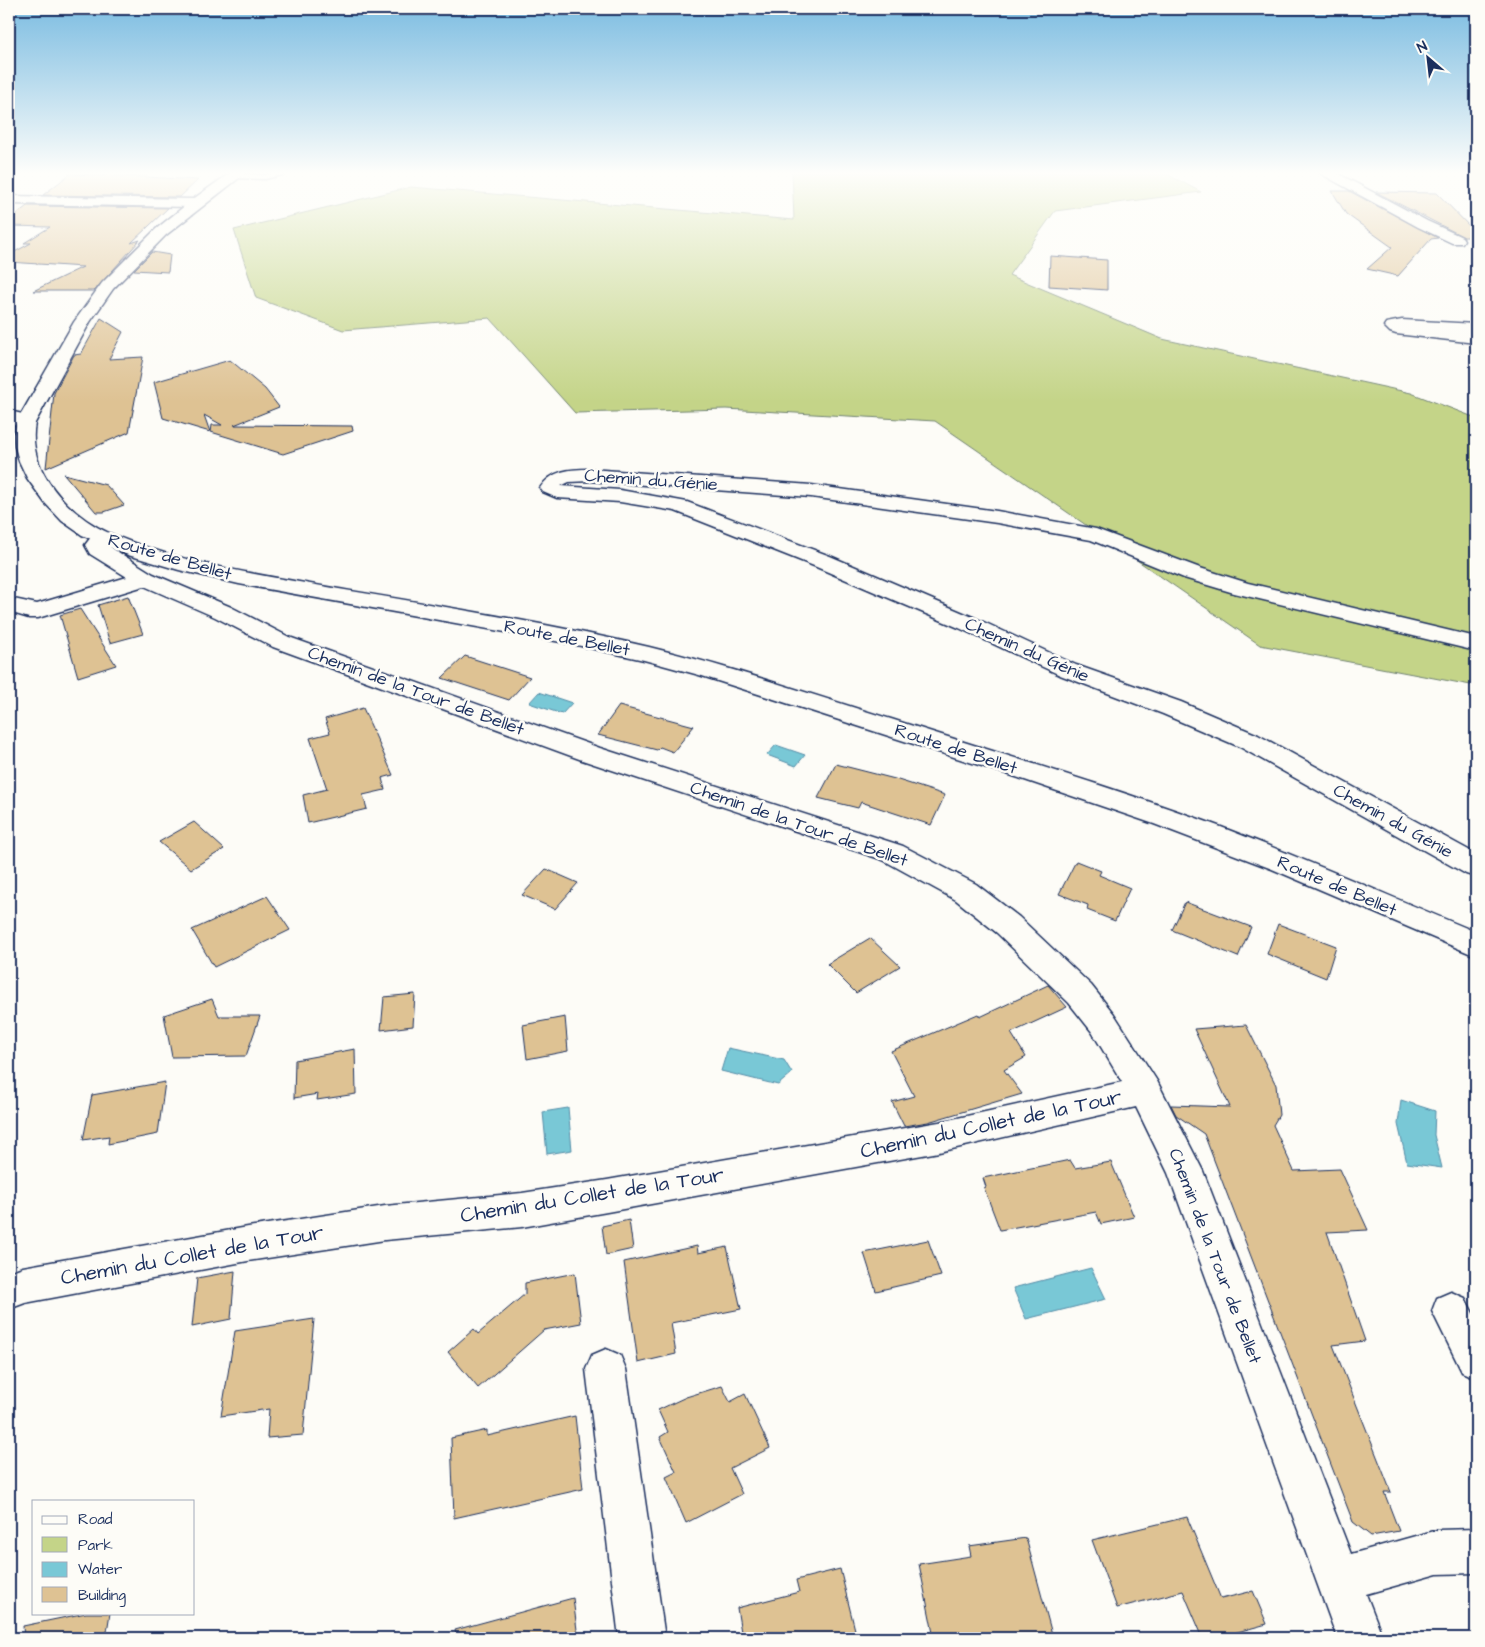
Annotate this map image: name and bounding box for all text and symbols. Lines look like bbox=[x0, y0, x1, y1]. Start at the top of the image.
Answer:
north arrow bbox=[1402, 32, 1452, 82]
text: N bbox=[1414, 36, 1431, 58]
street label: Chemin du Génie bbox=[584, 463, 719, 497]
street label: Route de Bellet bbox=[105, 527, 236, 587]
street label: Chemin du Génie bbox=[961, 611, 1093, 689]
street label: Route de Bellet bbox=[502, 614, 633, 663]
street label: Chemin de la Tour de Bellet bbox=[304, 640, 528, 742]
street label: Route de Bellet bbox=[891, 717, 1021, 781]
street label: Chemin de la Tour de Bellet bbox=[687, 775, 912, 873]
street label: Chemin du Génie bbox=[1329, 778, 1458, 864]
street label: Route de Bellet bbox=[1273, 850, 1401, 923]
street label: Chemin du Collet de la Tour bbox=[858, 1082, 1125, 1166]
street label: Chemin de la Tour de Bellet bbox=[1162, 1145, 1268, 1368]
street label: Chemin du Collet de la Tour bbox=[458, 1160, 726, 1230]
street label: Chemin du Collet de la Tour bbox=[58, 1218, 326, 1292]
legend bbox=[32, 1500, 195, 1614]
text: Road bbox=[78, 1509, 113, 1530]
text: Park bbox=[78, 1535, 113, 1556]
text: Water bbox=[78, 1559, 122, 1580]
text: Building bbox=[78, 1585, 126, 1607]

